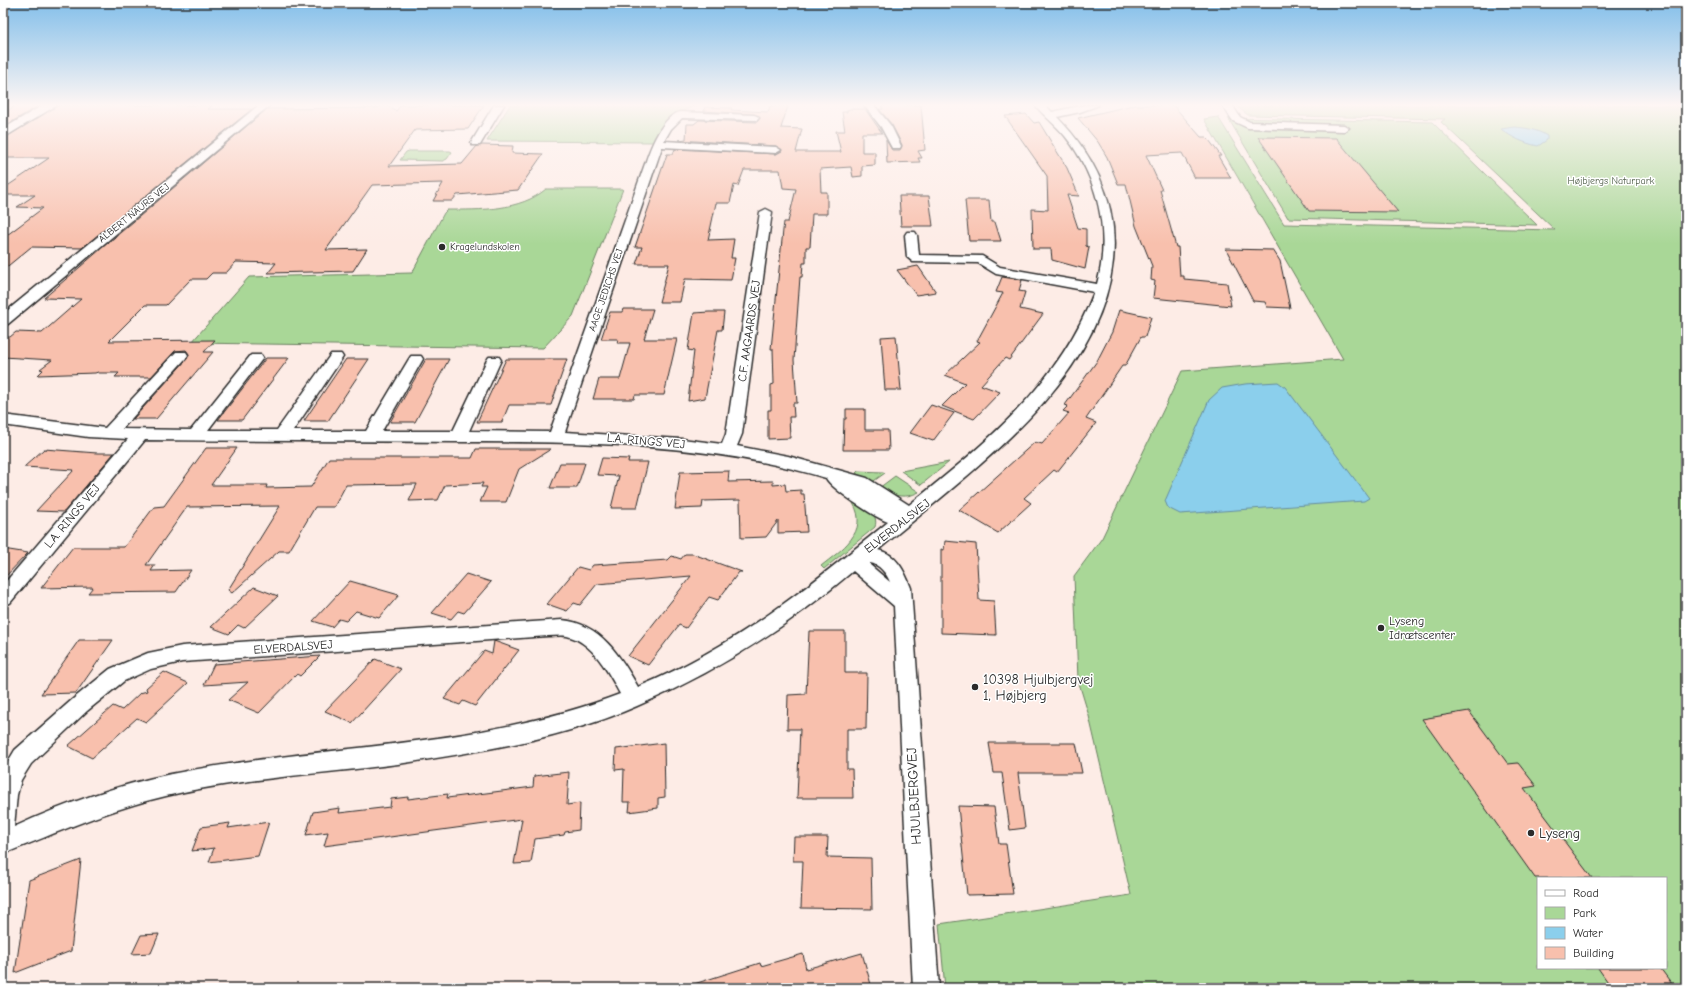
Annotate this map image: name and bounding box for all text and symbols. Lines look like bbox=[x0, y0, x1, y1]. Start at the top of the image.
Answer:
park label: Højbjergs Naturpark bbox=[1568, 175, 1655, 187]
street label: ALBERT NAURS VEJ bbox=[96, 180, 172, 245]
place label: Kragelundskolen bbox=[450, 241, 520, 253]
marker: Kragelundskolen bbox=[437, 242, 447, 252]
street label: AAGE JEDICHS VEJ bbox=[586, 247, 626, 333]
street label: C.F. AAGAARDS VEJ bbox=[735, 279, 763, 383]
street label: L.A. RINGS VEJ bbox=[606, 431, 686, 451]
street label: L.A. RINGS VEJ bbox=[41, 481, 103, 551]
street label: ELVERDALSVEJ bbox=[861, 496, 933, 556]
place label: Lyseng Idrætscenter bbox=[1389, 614, 1455, 642]
marker: Lyseng Idrætscenter bbox=[1376, 623, 1386, 633]
street label: ELVERDALSVEJ bbox=[253, 637, 334, 657]
place label: 10398 Hjulbjergvej 1, Højbjerg bbox=[983, 671, 1093, 704]
marker: 10398 Hjulbjergvej 1, Højbjerg bbox=[970, 682, 980, 692]
street label: HJULBJERGVEJ bbox=[903, 747, 925, 845]
place label: Lyseng bbox=[1539, 825, 1580, 842]
marker: Lyseng bbox=[1526, 828, 1536, 838]
legend bbox=[1537, 877, 1667, 969]
text: Road bbox=[1573, 886, 1599, 900]
text: Park bbox=[1573, 906, 1596, 920]
text: Water bbox=[1573, 926, 1603, 940]
text: Building bbox=[1573, 946, 1614, 960]

